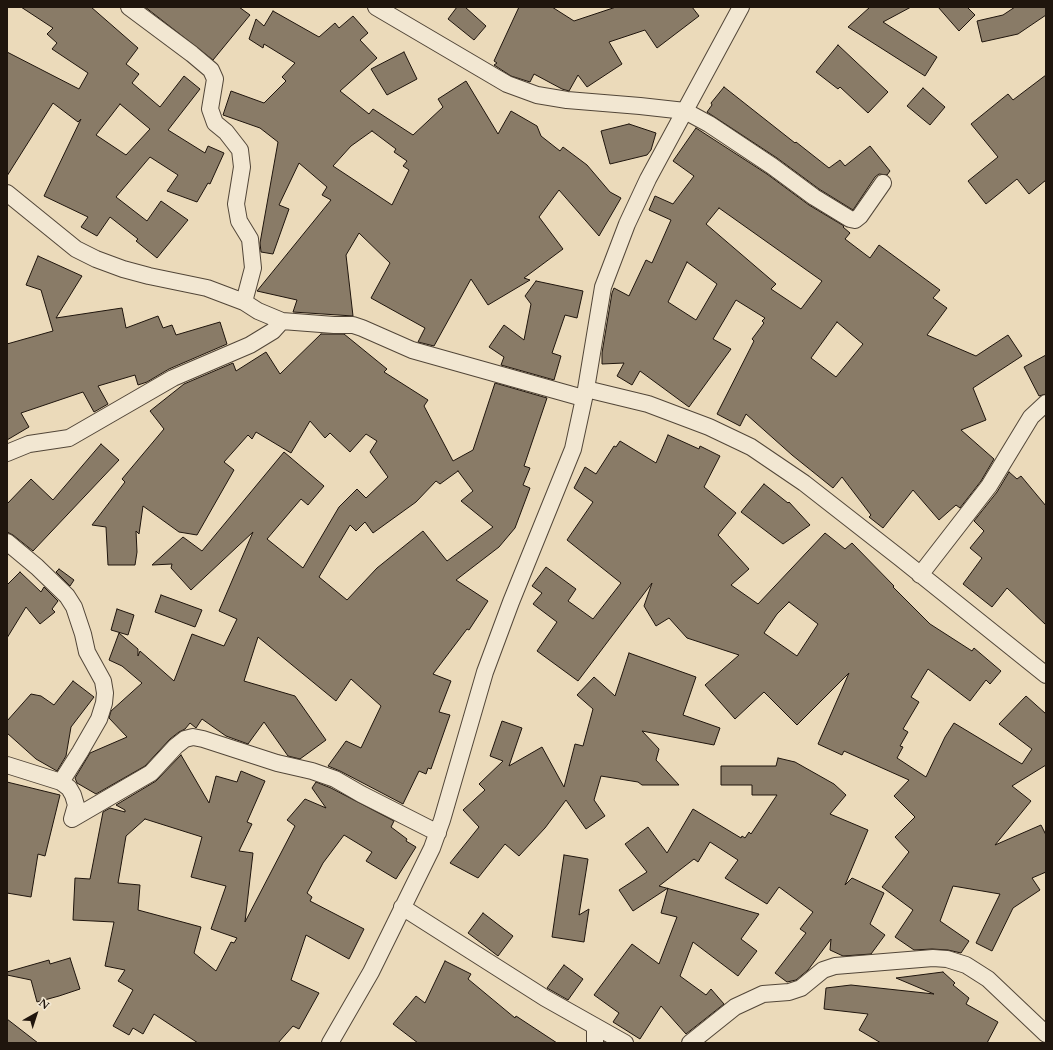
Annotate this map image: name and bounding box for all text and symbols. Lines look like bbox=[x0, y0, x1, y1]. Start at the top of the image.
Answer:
north arrow bbox=[16, 994, 56, 1034]
text: N bbox=[35, 995, 52, 1013]

